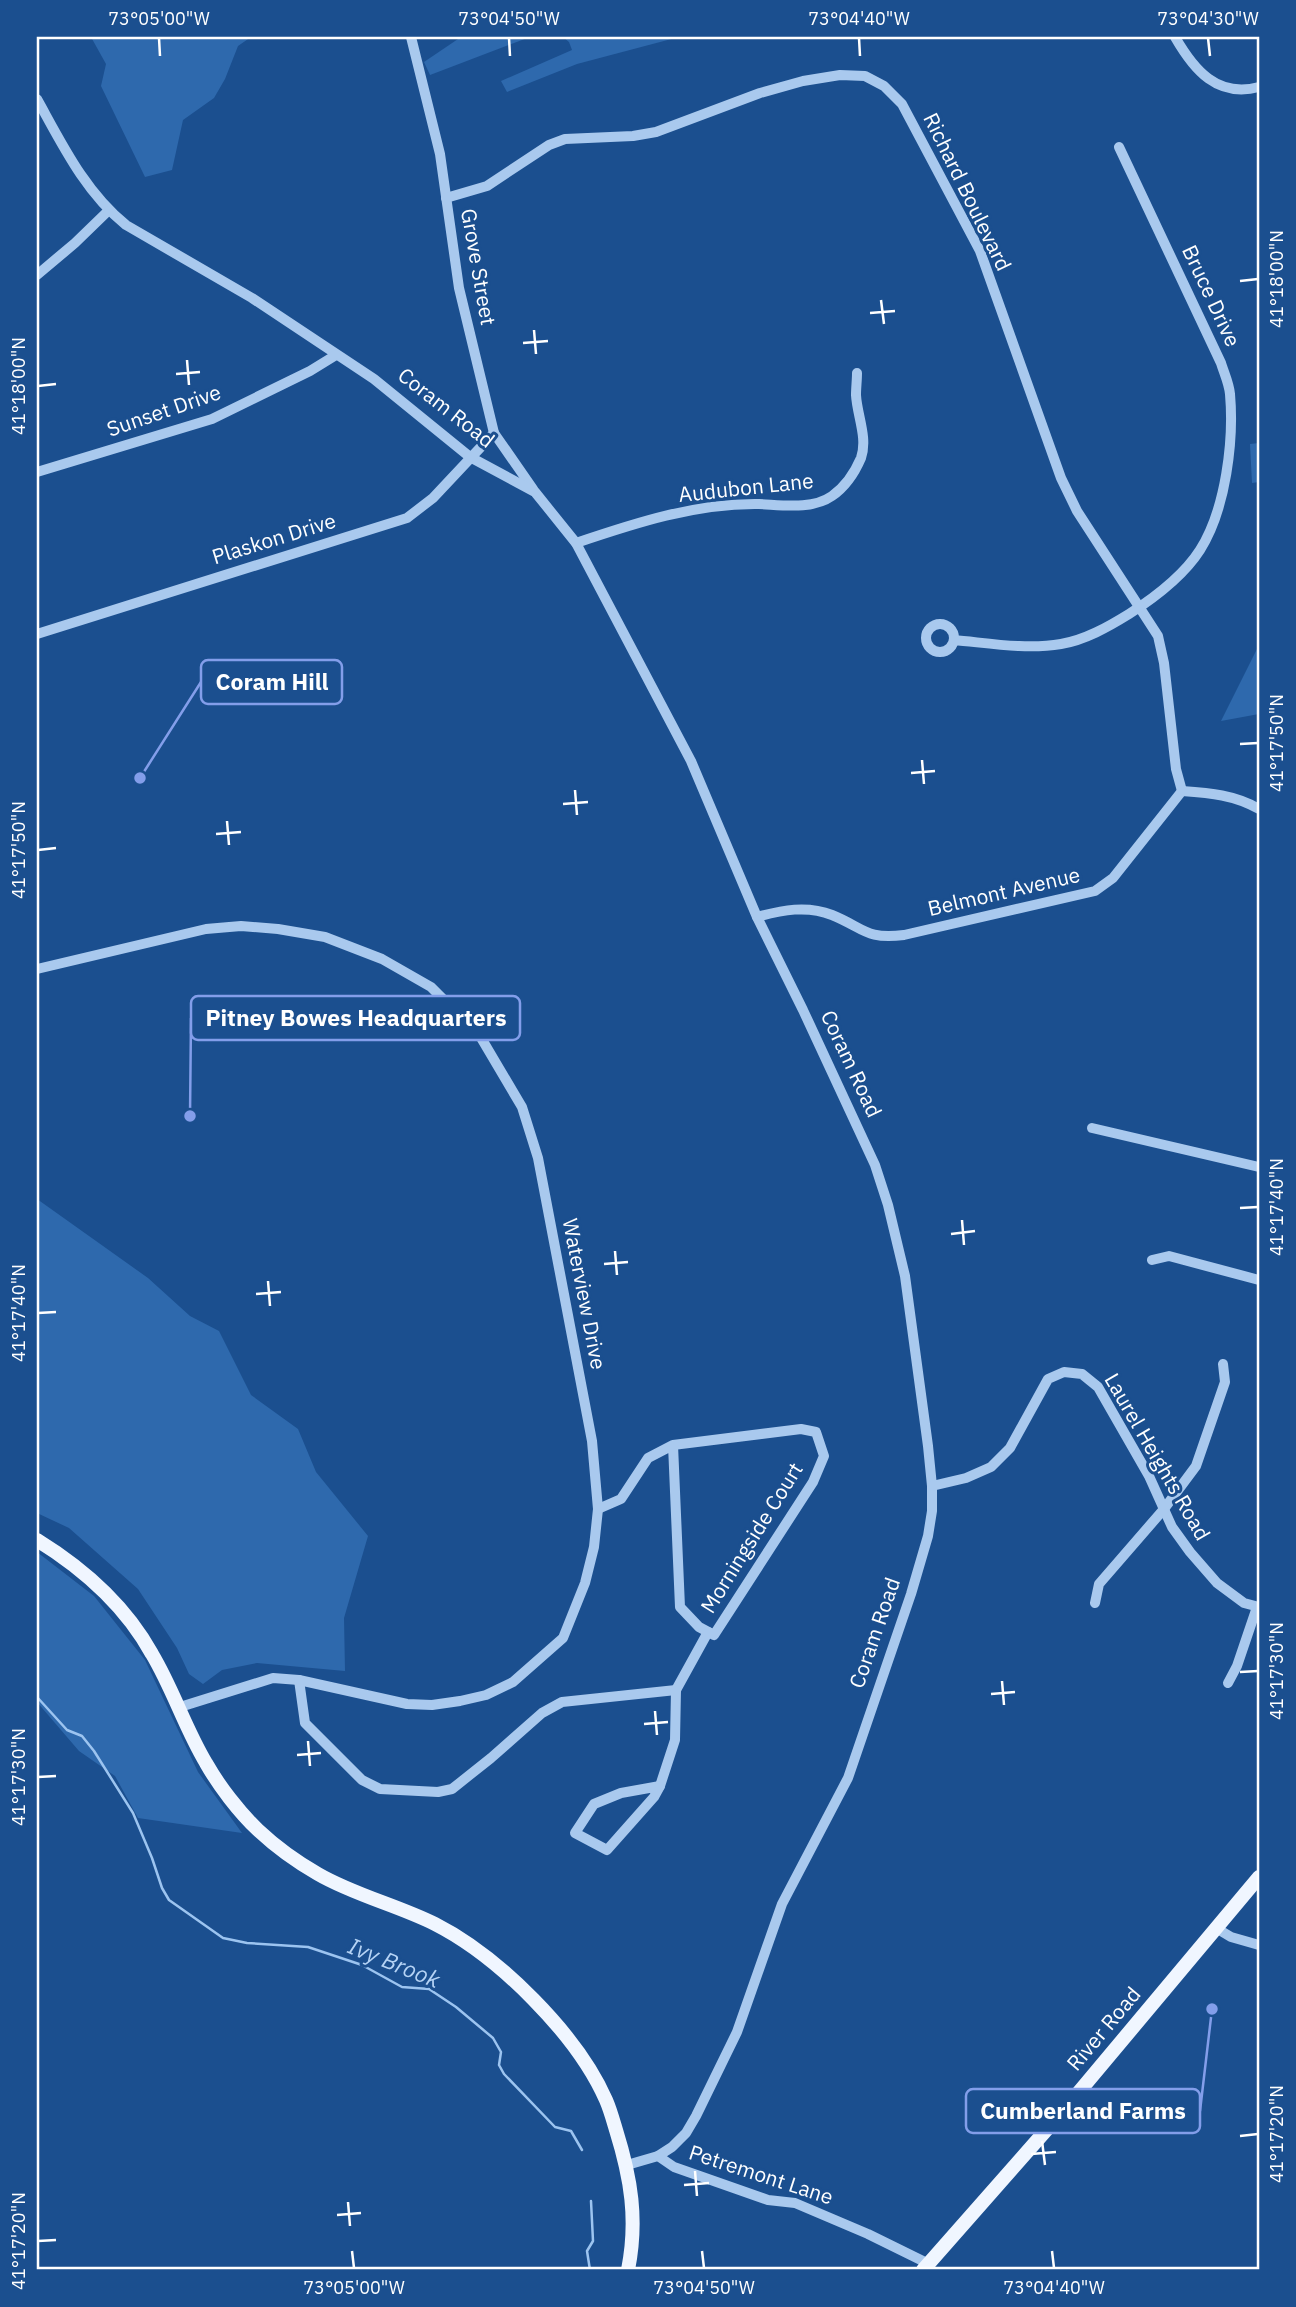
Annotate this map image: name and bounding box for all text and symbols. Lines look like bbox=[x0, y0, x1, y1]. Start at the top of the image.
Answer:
text: 73°05'00"W bbox=[108, 7, 210, 30]
text: 73°04'50"W bbox=[458, 7, 560, 30]
text: 73°04'40"W bbox=[808, 7, 910, 30]
text: 73°04'30"W bbox=[1157, 7, 1259, 30]
street label: Richard Boulevard bbox=[917, 108, 1018, 275]
street label: Grove Street bbox=[455, 206, 503, 327]
text: 41°18'00"N bbox=[1265, 230, 1288, 328]
street label: Bruce Drive bbox=[1176, 240, 1248, 351]
text: 41°18'00"N bbox=[7, 337, 30, 435]
street label: Coram Road bbox=[393, 361, 501, 454]
street label: Sunset Drive bbox=[103, 377, 224, 443]
street label: Audubon Lane bbox=[677, 466, 815, 508]
street label: Plaskon Drive bbox=[208, 506, 339, 570]
callout: Coram Hill bbox=[201, 660, 342, 704]
text: Coram Hill bbox=[216, 666, 329, 696]
text: 41°17'50"N bbox=[1265, 694, 1288, 792]
text: 41°17'50"N bbox=[7, 801, 30, 899]
street label: Belmont Avenue bbox=[925, 860, 1083, 922]
callout: Pitney Bowes Headquarters bbox=[191, 996, 520, 1040]
text: Pitney Bowes Headquarters bbox=[205, 1002, 507, 1032]
street label: Coram Road bbox=[815, 1005, 889, 1122]
text: 41°17'40"N bbox=[1265, 1158, 1288, 1256]
street label: Waterview Drive bbox=[557, 1216, 613, 1372]
text: 41°17'40"N bbox=[7, 1264, 30, 1362]
street label: Laurel Heights Road bbox=[1099, 1368, 1217, 1545]
street label: Morningside Court bbox=[694, 1457, 809, 1618]
street label: Coram Road bbox=[842, 1574, 906, 1692]
text: 41°17'30"N bbox=[1265, 1622, 1288, 1720]
text: 41°17'30"N bbox=[7, 1728, 30, 1826]
water label: Ivy Brook bbox=[344, 1930, 446, 1994]
street label: River Road bbox=[1060, 1981, 1147, 2076]
text: 41°17'20"N bbox=[1265, 2085, 1288, 2183]
callout: Cumberland Farms bbox=[966, 2089, 1200, 2133]
text: Cumberland Farms bbox=[980, 2095, 1186, 2125]
street label: Petremont Lane bbox=[686, 2138, 837, 2211]
text: 41°17'20"N bbox=[7, 2192, 30, 2290]
text: 73°05'00"W bbox=[303, 2276, 405, 2299]
text: 73°04'50"W bbox=[653, 2276, 755, 2299]
text: 73°04'40"W bbox=[1003, 2276, 1105, 2299]

